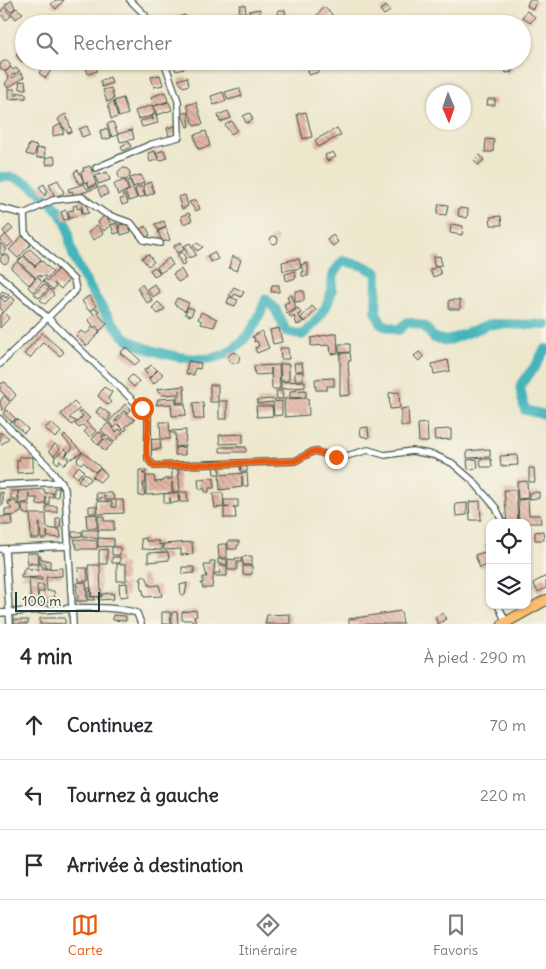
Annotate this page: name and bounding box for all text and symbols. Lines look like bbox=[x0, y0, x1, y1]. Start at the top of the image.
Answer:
search box bbox=[15, 15, 531, 70]
icon: search bbox=[33, 29, 61, 57]
text: Rechercher bbox=[73, 31, 172, 55]
north arrow bbox=[426, 85, 471, 130]
route start bbox=[131, 397, 154, 420]
route end bbox=[325, 446, 348, 469]
map controls bbox=[486, 519, 531, 609]
button: locate bbox=[486, 519, 531, 564]
button: layers bbox=[486, 564, 531, 609]
scale bar bbox=[15, 589, 100, 612]
text: 100 m bbox=[22, 592, 62, 610]
text: 4 min bbox=[20, 643, 72, 670]
text: À pied · 290 m bbox=[424, 647, 526, 667]
icon: ahead bbox=[20, 711, 48, 739]
text: Continuez bbox=[67, 713, 153, 737]
text: 70 m bbox=[490, 715, 526, 735]
icon: left bbox=[20, 781, 48, 809]
text: Tournez à gauche bbox=[67, 783, 219, 807]
text: 220 m bbox=[480, 785, 526, 805]
icon: arrive bbox=[20, 851, 48, 879]
text: Arrivée à destination bbox=[67, 853, 243, 877]
tab: Carte bbox=[68, 911, 103, 959]
tab: Itinéraire bbox=[238, 911, 297, 959]
tab: Favoris bbox=[433, 911, 478, 959]

